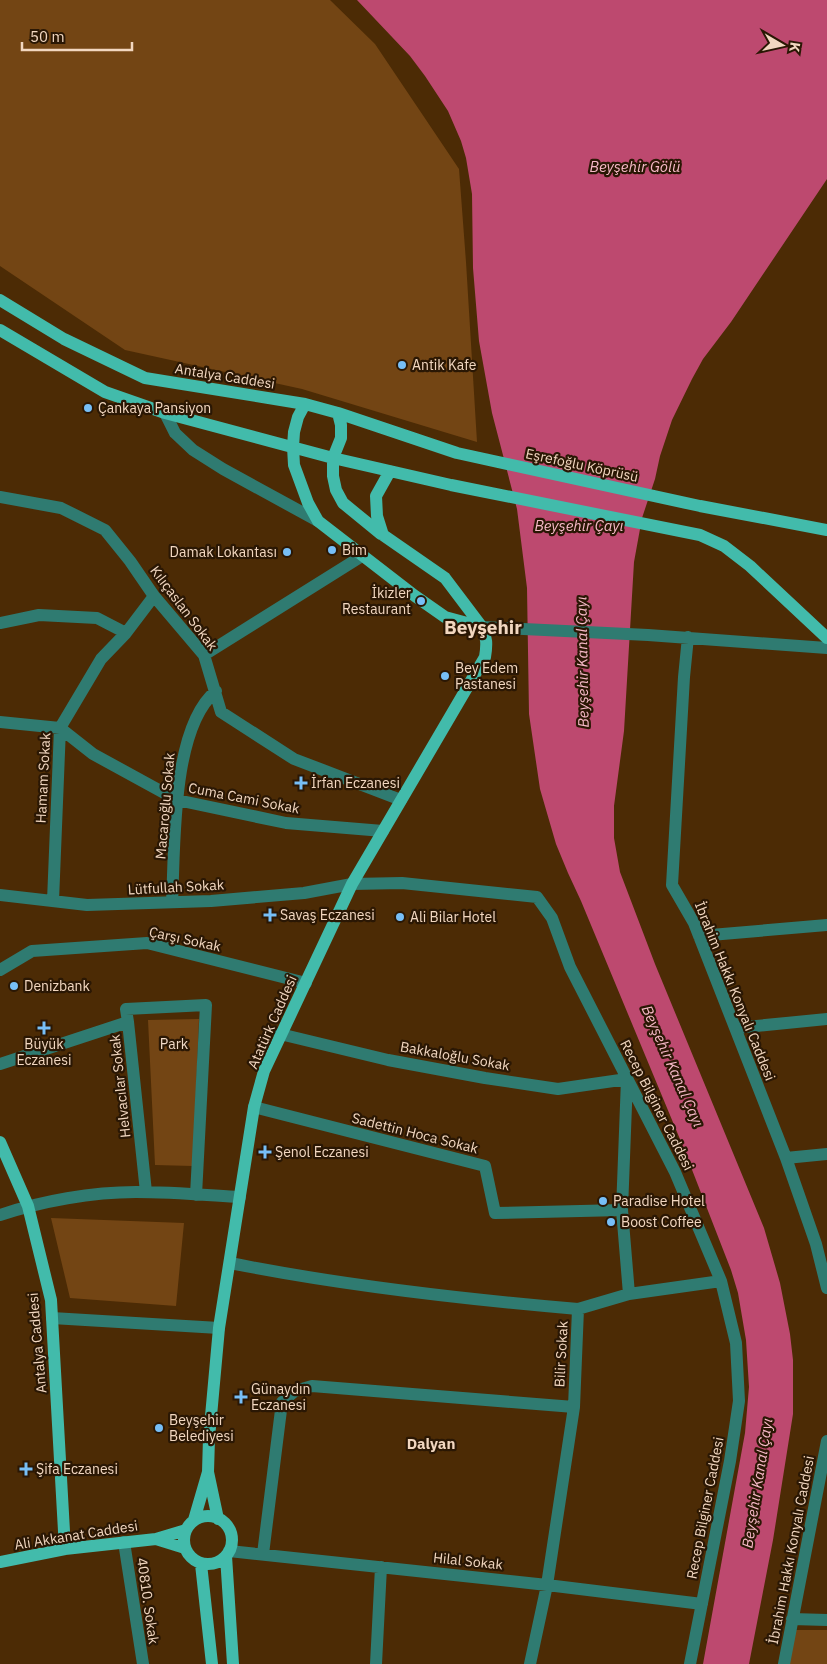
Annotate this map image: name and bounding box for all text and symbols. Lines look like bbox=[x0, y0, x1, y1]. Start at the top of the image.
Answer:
scale bar bbox=[22, 20, 132, 52]
north arrow bbox=[757, 20, 807, 70]
text: 50 m bbox=[30, 27, 65, 46]
text: K bbox=[785, 41, 804, 54]
water label: Beyşehir Gölü bbox=[590, 157, 680, 176]
place label: Antik Kafe bbox=[412, 356, 477, 374]
street label: Antalya Caddesi bbox=[174, 359, 276, 393]
marker: Antik Kafe bbox=[396, 359, 408, 371]
place label: Çankaya Pansiyon bbox=[98, 399, 211, 417]
marker: Çankaya Pansiyon bbox=[82, 402, 94, 414]
street label: Eşrefoğlu Köprüsü bbox=[524, 444, 640, 486]
water label: Beyşehir Çayı bbox=[534, 516, 624, 535]
place label: Bim bbox=[342, 541, 367, 559]
place label: Damak Lokantası bbox=[170, 543, 277, 561]
marker: Bim bbox=[326, 544, 338, 556]
marker: Damak Lokantası bbox=[281, 546, 293, 558]
street label: Kılıçaslan Sokak bbox=[146, 562, 222, 654]
place label: İkizler Restaurant bbox=[342, 584, 411, 618]
marker: İkizler Restaurant bbox=[415, 595, 427, 607]
water label: Beyşehir Kanal Çayı bbox=[571, 596, 593, 728]
district label: Beyşehir bbox=[444, 615, 522, 639]
place label: Bey Edem Pastanesi bbox=[455, 659, 518, 693]
marker: Bey Edem Pastanesi bbox=[439, 670, 451, 682]
street label: Hamam Sokak bbox=[32, 732, 54, 824]
street label: Macaroğlu Sokak bbox=[151, 751, 179, 860]
place label: İrfan Eczanesi bbox=[311, 774, 400, 792]
marker: İrfan Eczanesi bbox=[295, 777, 307, 789]
street label: Cuma Cami Sokak bbox=[187, 778, 302, 818]
street label: Lütfullah Sokak bbox=[127, 875, 225, 899]
street label: İbrahim Hakkı Konyalı Caddesi bbox=[691, 899, 779, 1083]
place label: Savaş Eczanesi bbox=[280, 906, 375, 924]
place label: Ali Bilar Hotel bbox=[410, 908, 496, 926]
marker: Savaş Eczanesi bbox=[264, 909, 276, 921]
marker: Ali Bilar Hotel bbox=[394, 911, 406, 923]
street label: Çarşı Sokak bbox=[147, 923, 223, 956]
street label: Atatürk Caddesi bbox=[243, 972, 301, 1072]
place label: Denizbank bbox=[24, 977, 91, 995]
marker: Denizbank bbox=[8, 980, 20, 992]
water label: Beyşehir Kanal Çayı bbox=[638, 1002, 708, 1130]
marker: Büyük Eczanesi bbox=[38, 1022, 50, 1034]
street label: Helvacılar Sokak bbox=[106, 1033, 134, 1139]
place label: Büyük Eczanesi bbox=[17, 1035, 72, 1069]
park label: Park bbox=[160, 1035, 189, 1053]
street label: Bakkaloğlu Sokak bbox=[399, 1037, 512, 1075]
street label: Recep Bilginer Caddesi bbox=[616, 1037, 698, 1173]
street label: Sadettin Hoca Sokak bbox=[350, 1109, 481, 1158]
place label: Şenol Eczanesi bbox=[275, 1143, 369, 1161]
marker: Şenol Eczanesi bbox=[259, 1146, 271, 1158]
place label: Paradise Hotel bbox=[613, 1192, 705, 1210]
marker: Paradise Hotel bbox=[597, 1195, 609, 1207]
place label: Boost Coffee bbox=[621, 1213, 702, 1231]
marker: Boost Coffee bbox=[605, 1216, 617, 1228]
street label: Antalya Caddesi bbox=[24, 1292, 50, 1394]
street label: Bilir Sokak bbox=[550, 1320, 572, 1388]
place label: Günaydın Eczanesi bbox=[251, 1380, 311, 1414]
marker: Günaydın Eczanesi bbox=[235, 1391, 247, 1403]
place label: Beyşehir Belediyesi bbox=[169, 1411, 234, 1445]
water label: Beyşehir Kanal Çayı bbox=[737, 1417, 777, 1549]
marker: Beyşehir Belediyesi bbox=[153, 1422, 165, 1434]
district label: Dalyan bbox=[407, 1434, 455, 1453]
street label: Recep Bilginer Caddesi bbox=[682, 1435, 728, 1581]
street label: İbrahim Hakkı Konyalı Caddesi bbox=[764, 1454, 818, 1646]
place label: Şifa Eczanesi bbox=[36, 1460, 118, 1478]
marker: Şifa Eczanesi bbox=[20, 1463, 32, 1475]
street label: Ali Akkanat Caddesi bbox=[13, 1516, 139, 1554]
street label: Hilal Sokak bbox=[432, 1548, 504, 1574]
street label: 40810. Sokak bbox=[133, 1557, 163, 1646]

